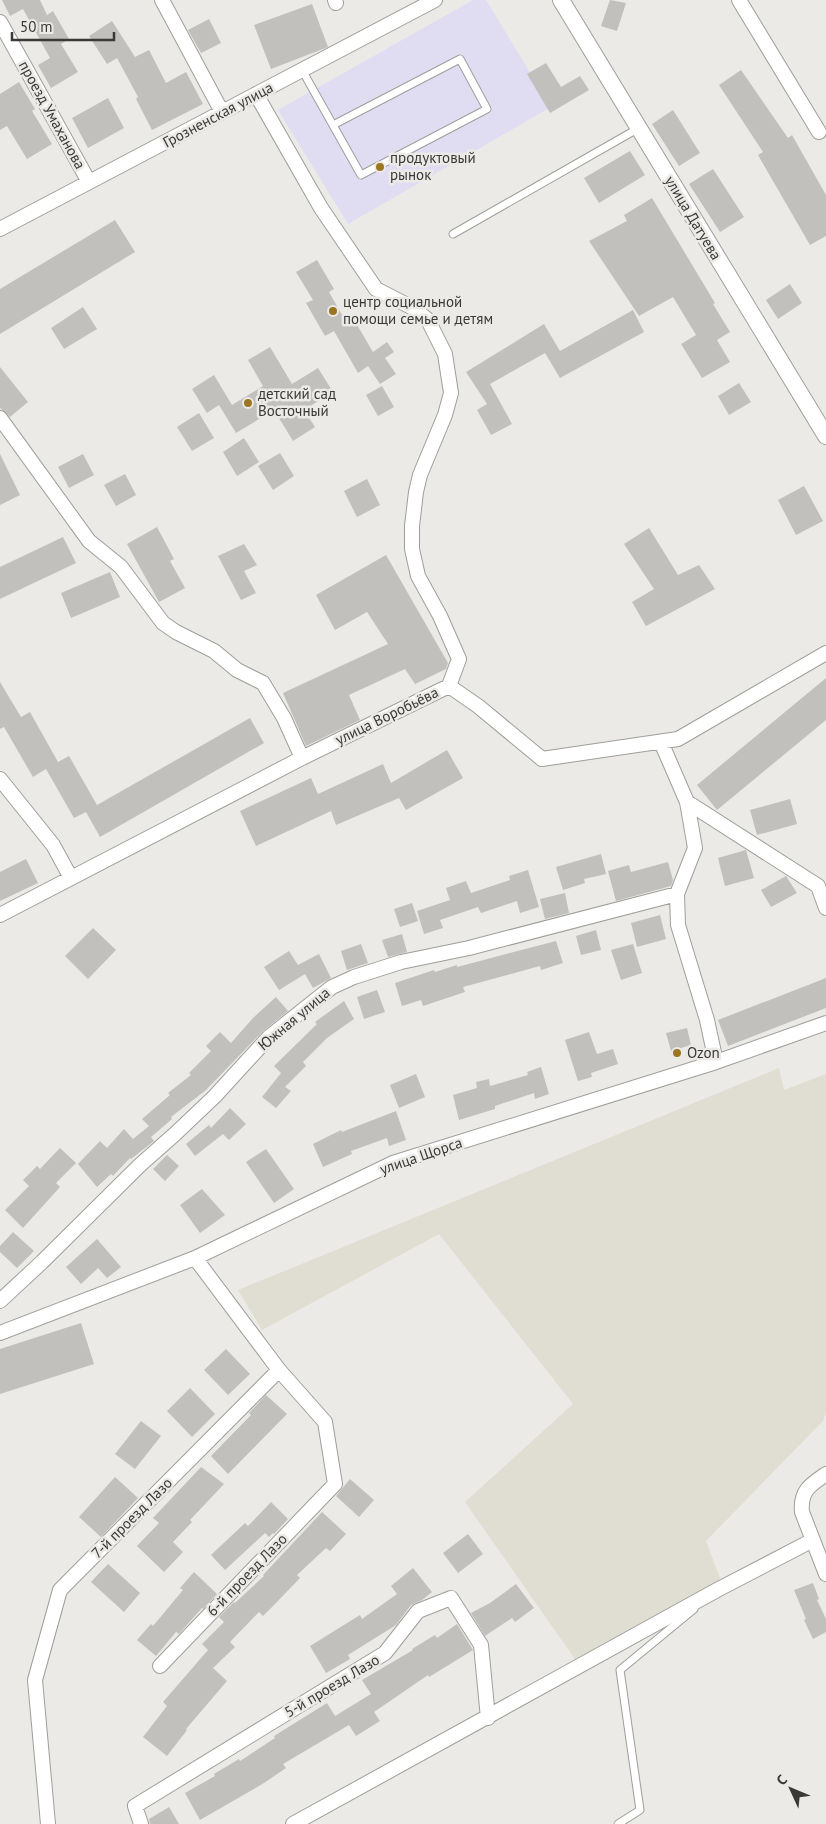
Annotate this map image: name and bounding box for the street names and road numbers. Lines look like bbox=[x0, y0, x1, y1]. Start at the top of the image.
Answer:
street label: проезд Умаханова bbox=[15, 57, 90, 172]
street label: Грозненская улица bbox=[159, 77, 276, 152]
street label: улица Датуева bbox=[661, 172, 726, 263]
street label: улица Воробьёва bbox=[332, 682, 442, 749]
street label: Южная улица bbox=[254, 983, 334, 1054]
street label: улица Щорса bbox=[377, 1133, 465, 1179]
street label: 7-й проезд Лазо bbox=[87, 1473, 176, 1562]
street label: 6-й проезд Лазо bbox=[202, 1529, 291, 1620]
street label: 5-й проезд Лазо bbox=[281, 1650, 383, 1721]

